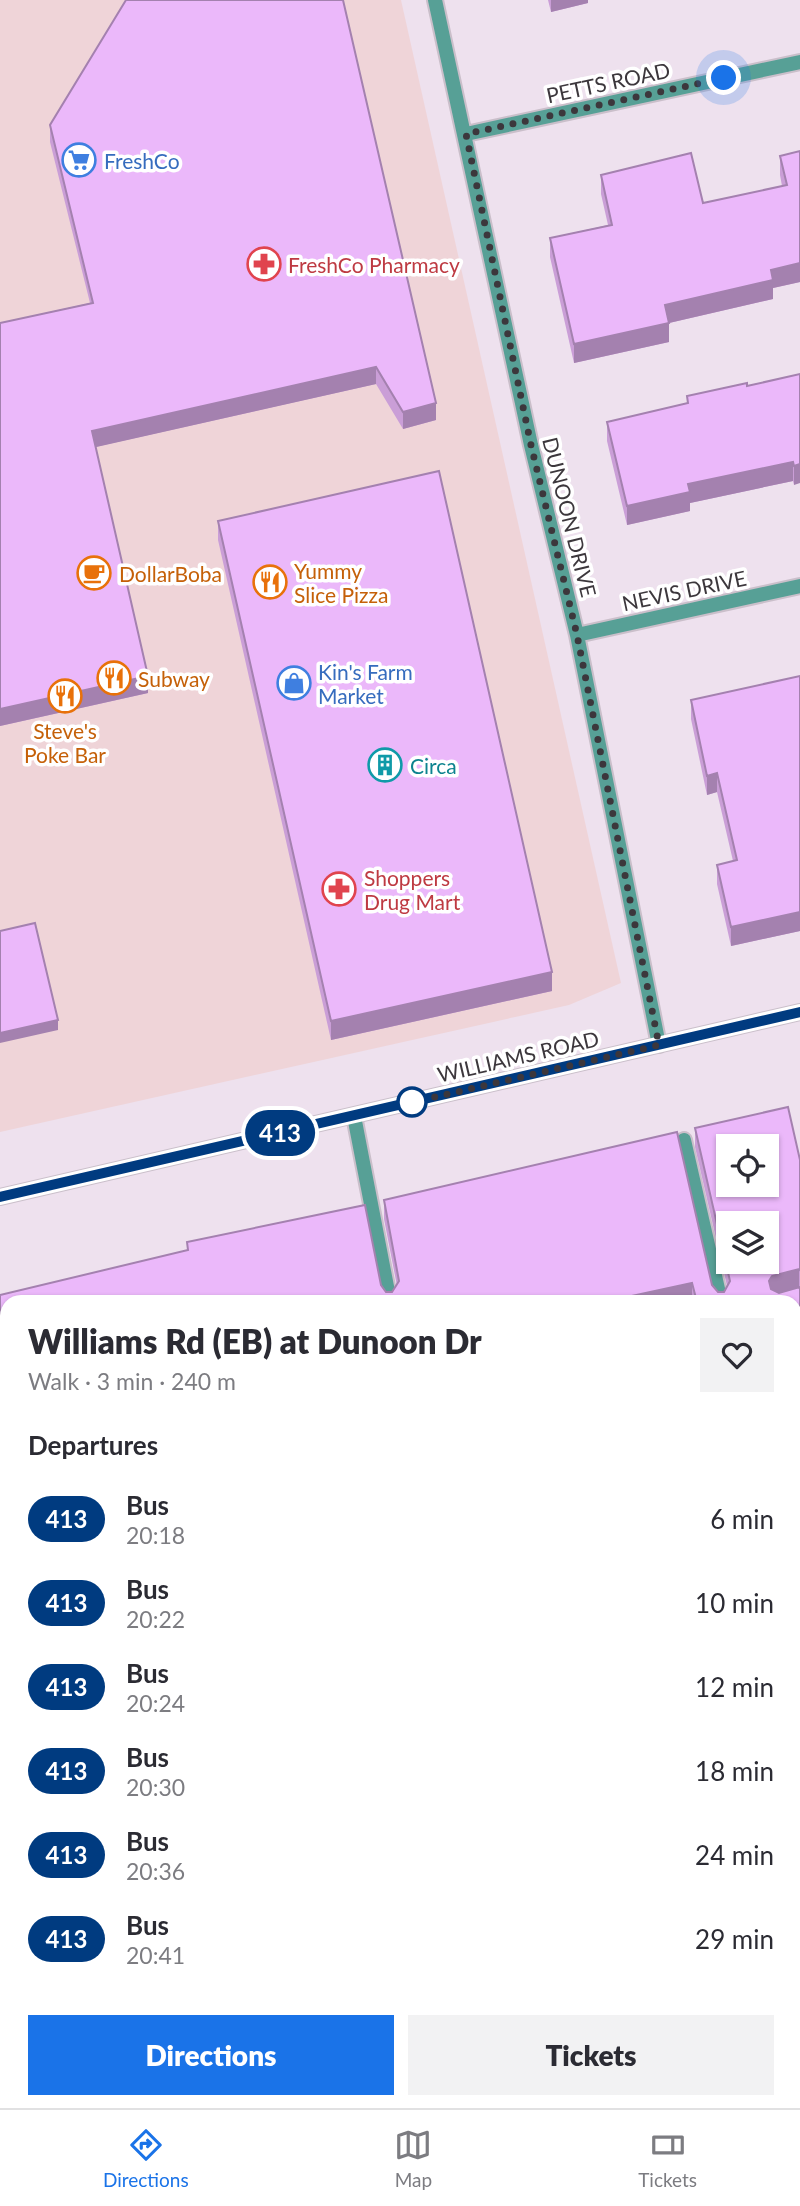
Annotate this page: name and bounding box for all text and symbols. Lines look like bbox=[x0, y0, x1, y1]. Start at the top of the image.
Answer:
street label: PETTS ROAD bbox=[544, 57, 672, 107]
your location bbox=[706, 60, 741, 95]
supermarket icon: FreshCo bbox=[60, 141, 98, 179]
place label: FreshCo bbox=[104, 148, 180, 173]
pharmacy icon: FreshCo Pharmacy bbox=[245, 245, 283, 283]
place label: FreshCo Pharmacy bbox=[288, 252, 460, 277]
street label: DUNOON DRIVE bbox=[538, 434, 602, 600]
cafe icon: DollarBoba bbox=[75, 554, 113, 592]
place label: Yummy Slice Pizza bbox=[294, 558, 389, 607]
place label: DollarBoba bbox=[119, 561, 222, 586]
restaurant icon: Yummy Slice Pizza bbox=[251, 563, 289, 601]
street label: NEVIS DRIVE bbox=[620, 565, 748, 615]
restaurant icon: Subway bbox=[95, 659, 133, 697]
place label: Kin's Farm Market bbox=[318, 659, 413, 708]
shop icon: Kin's Farm Market bbox=[275, 664, 313, 702]
place label: Subway bbox=[138, 666, 210, 691]
restaurant icon: Steve's Poke Bar bbox=[46, 677, 84, 715]
place label: Steve's Poke Bar bbox=[24, 718, 106, 767]
building icon: Circa bbox=[366, 746, 404, 784]
place label: Circa bbox=[410, 753, 457, 778]
place label: Shoppers Drug Mart bbox=[364, 865, 461, 914]
pharmacy icon: Shoppers Drug Mart bbox=[320, 870, 358, 908]
street label: WILLIAMS ROAD bbox=[435, 1025, 601, 1087]
unlabelled marker bbox=[397, 1087, 427, 1117]
line badge: 413 bbox=[240, 1110, 320, 1156]
text: 413 bbox=[259, 1118, 301, 1147]
map controls bbox=[716, 1134, 779, 1274]
button: locate bbox=[716, 1134, 779, 1197]
button: layers bbox=[716, 1211, 779, 1274]
button: heart bbox=[700, 1318, 774, 1392]
text: Williams Rd (EB) at Dunoon Dr bbox=[28, 1321, 482, 1361]
text: Walk · 3 min · 240 m bbox=[28, 1367, 236, 1395]
text: Departures bbox=[28, 1429, 158, 1461]
text: Bus bbox=[126, 1489, 169, 1521]
text: 6 min bbox=[710, 1503, 774, 1535]
text: 413 bbox=[46, 1504, 87, 1533]
text: 20:18 bbox=[126, 1521, 185, 1549]
text: Bus bbox=[126, 1573, 169, 1605]
text: 10 min bbox=[695, 1587, 774, 1619]
text: 413 bbox=[46, 1588, 87, 1617]
text: 20:22 bbox=[126, 1605, 185, 1633]
text: Bus bbox=[126, 1657, 169, 1689]
text: 12 min bbox=[695, 1671, 774, 1703]
text: 413 bbox=[46, 1672, 87, 1701]
text: 20:24 bbox=[126, 1689, 185, 1717]
text: Bus bbox=[126, 1741, 169, 1773]
text: 18 min bbox=[695, 1755, 774, 1787]
text: 413 bbox=[46, 1756, 87, 1785]
text: 20:30 bbox=[126, 1773, 185, 1801]
text: Bus bbox=[126, 1825, 169, 1857]
text: 24 min bbox=[695, 1839, 774, 1871]
text: 413 bbox=[46, 1840, 87, 1869]
text: 20:36 bbox=[126, 1857, 185, 1885]
text: Bus bbox=[126, 1909, 169, 1941]
text: 29 min bbox=[695, 1923, 774, 1955]
text: 413 bbox=[46, 1924, 87, 1953]
text: 20:41 bbox=[126, 1941, 185, 1969]
button: Directions bbox=[28, 2015, 394, 2095]
button: Tickets bbox=[408, 2015, 774, 2095]
tab: Directions bbox=[103, 2126, 189, 2191]
tab: Map bbox=[394, 2126, 432, 2191]
tab: Tickets bbox=[638, 2126, 697, 2191]

